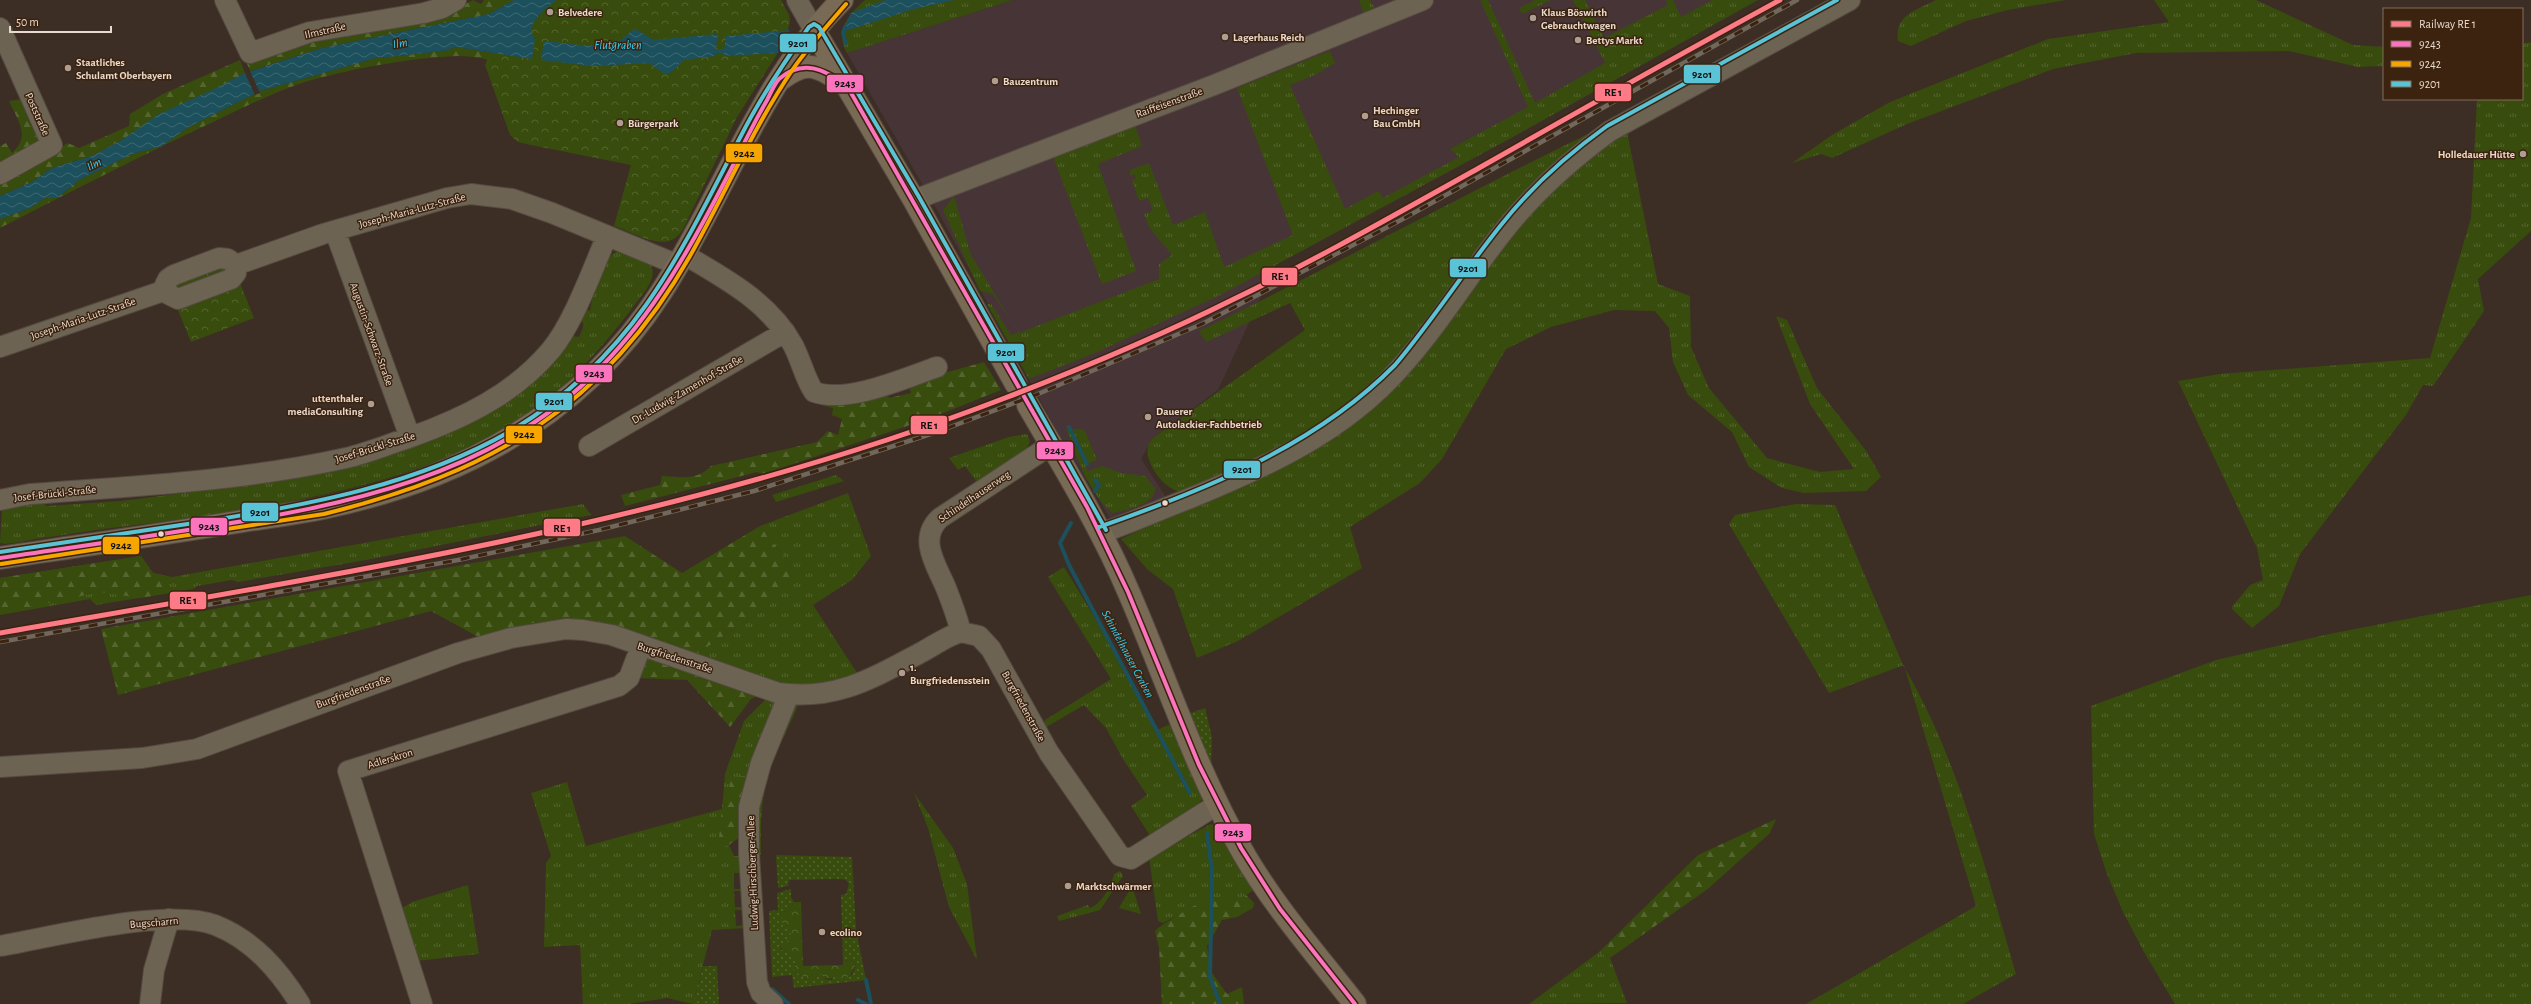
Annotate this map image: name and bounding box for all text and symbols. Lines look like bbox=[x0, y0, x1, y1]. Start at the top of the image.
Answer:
marker: Belvedere bbox=[545, 7, 555, 17]
place label: Belvedere bbox=[558, 7, 602, 18]
place label: Klaus Böswirth Gebrauchtwagen bbox=[1541, 7, 1616, 31]
scale bar bbox=[10, 8, 111, 34]
legend bbox=[2383, 8, 2523, 100]
marker: Klaus Böswirth Gebrauchtwagen bbox=[1528, 13, 1538, 23]
text: 50 m bbox=[16, 16, 39, 28]
text: Railway RE 1 bbox=[2419, 18, 2476, 31]
street label: Ilmstraße bbox=[304, 20, 347, 41]
marker: Lagerhaus Reich bbox=[1220, 32, 1230, 42]
place label: Lagerhaus Reich bbox=[1233, 32, 1305, 43]
line badge: 9201 bbox=[779, 33, 817, 53]
marker: Bettys Markt bbox=[1573, 35, 1583, 45]
place label: Bettys Markt bbox=[1586, 35, 1643, 46]
water label: Ilm bbox=[392, 36, 408, 50]
text: 9201 bbox=[788, 38, 808, 49]
text: 9243 bbox=[2419, 38, 2441, 50]
water label: Flutgraben bbox=[594, 39, 642, 51]
place label: Staatliches Schulamt Oberbayern bbox=[76, 57, 172, 81]
text: 9242 bbox=[2419, 58, 2442, 70]
marker: Staatliches Schulamt Oberbayern bbox=[63, 63, 73, 73]
line badge: 9201 bbox=[1683, 64, 1721, 84]
text: 9201 bbox=[1692, 69, 1712, 80]
line badge: 9243 bbox=[826, 74, 864, 93]
marker: Bauzentrum bbox=[990, 76, 1000, 86]
place label: Bauzentrum bbox=[1003, 76, 1058, 87]
text: 9243 bbox=[835, 78, 856, 89]
text: 9201 bbox=[2419, 78, 2441, 90]
line badge: RE 1 bbox=[1594, 83, 1632, 102]
street label: Raiffeisenstraße bbox=[1134, 85, 1204, 120]
text: RE 1 bbox=[1604, 87, 1622, 98]
street label: Poststraße bbox=[23, 91, 52, 137]
place label: Hechinger Bau GmbH bbox=[1373, 105, 1421, 129]
marker: Hechinger Bau GmbH bbox=[1360, 111, 1370, 121]
marker: Bürgerpark bbox=[615, 118, 625, 128]
place label: Bürgerpark bbox=[628, 118, 679, 129]
line badge: 9242 bbox=[725, 143, 763, 163]
text: 9242 bbox=[733, 148, 755, 159]
place label: Holledauer Hütte bbox=[2438, 149, 2515, 160]
marker: Holledauer Hütte bbox=[2518, 149, 2528, 159]
water label: Ilm bbox=[85, 155, 103, 173]
street label: Joseph-Maria-Lutz-Straße bbox=[358, 191, 467, 230]
line badge: 9201 bbox=[1449, 258, 1487, 278]
text: 9201 bbox=[1458, 263, 1478, 274]
line badge: RE 1 bbox=[1261, 267, 1298, 286]
text: RE 1 bbox=[1271, 271, 1289, 282]
street label: Augustin-Schwarz-Straße bbox=[348, 281, 395, 387]
street label: Joseph-Maria-Lutz-Straße bbox=[29, 295, 137, 342]
line badge: 9201 bbox=[987, 343, 1025, 362]
text: 9201 bbox=[996, 347, 1016, 358]
street label: Dr.-Ludwig-Zamenhof-Straße bbox=[630, 353, 745, 426]
line badge: 9243 bbox=[575, 364, 613, 383]
text: 9243 bbox=[584, 368, 605, 379]
line badge: 9201 bbox=[535, 392, 573, 411]
place label: uttenthaler mediaConsulting bbox=[288, 393, 363, 417]
text: 9201 bbox=[544, 396, 564, 407]
marker: uttenthaler mediaConsulting bbox=[366, 399, 376, 409]
place label: Dauerer Autolackier-Fachbetrieb bbox=[1156, 406, 1262, 430]
marker: Dauerer Autolackier-Fachbetrieb bbox=[1143, 412, 1153, 422]
line badge: RE 1 bbox=[910, 415, 948, 435]
text: RE 1 bbox=[920, 420, 938, 431]
line badge: 9242 bbox=[505, 425, 543, 444]
text: 9242 bbox=[513, 429, 535, 440]
street label: Josef-Brückl-Straße bbox=[334, 430, 416, 465]
line badge: 9243 bbox=[1036, 441, 1074, 460]
text: 9243 bbox=[1045, 445, 1066, 456]
line badge: 9201 bbox=[1223, 460, 1261, 479]
text: 9201 bbox=[1232, 464, 1252, 475]
street label: Schindelhauserweg bbox=[937, 468, 1013, 524]
street label: Josef-Brückl-Straße bbox=[13, 484, 97, 503]
unlabelled marker bbox=[1160, 498, 1170, 508]
line badge: 9201 bbox=[241, 502, 279, 522]
text: 9201 bbox=[250, 507, 270, 518]
line badge: 9243 bbox=[190, 517, 228, 536]
line badge: RE 1 bbox=[543, 518, 581, 537]
text: 9243 bbox=[199, 521, 220, 532]
text: RE 1 bbox=[553, 523, 571, 534]
unlabelled marker bbox=[156, 529, 166, 539]
line badge: 9242 bbox=[102, 536, 140, 555]
text: 9242 bbox=[110, 540, 132, 551]
line badge: RE 1 bbox=[169, 591, 207, 610]
text: RE 1 bbox=[179, 595, 197, 606]
water label: Schindelhauser Graben bbox=[1100, 608, 1156, 700]
street label: Burgfriedenstraße bbox=[636, 640, 714, 675]
place label: 1. Burgfriedensstein bbox=[910, 662, 990, 686]
marker: 1. Burgfriedensstein bbox=[897, 668, 907, 678]
street label: Burgfriedenstraße bbox=[1000, 669, 1047, 743]
street label: Burgfriedenstraße bbox=[314, 673, 392, 710]
street label: Adlerskron bbox=[366, 746, 414, 771]
street label: Ludwig-Hirschberger-Allee bbox=[745, 815, 760, 931]
line badge: 9243 bbox=[1214, 823, 1252, 842]
text: 9243 bbox=[1223, 827, 1244, 838]
marker: Marktschwärmer bbox=[1063, 881, 1073, 891]
place label: Marktschwärmer bbox=[1076, 881, 1152, 892]
street label: Bugscharrn bbox=[129, 915, 179, 930]
marker: ecolino bbox=[817, 927, 827, 937]
place label: ecolino bbox=[830, 927, 862, 938]

